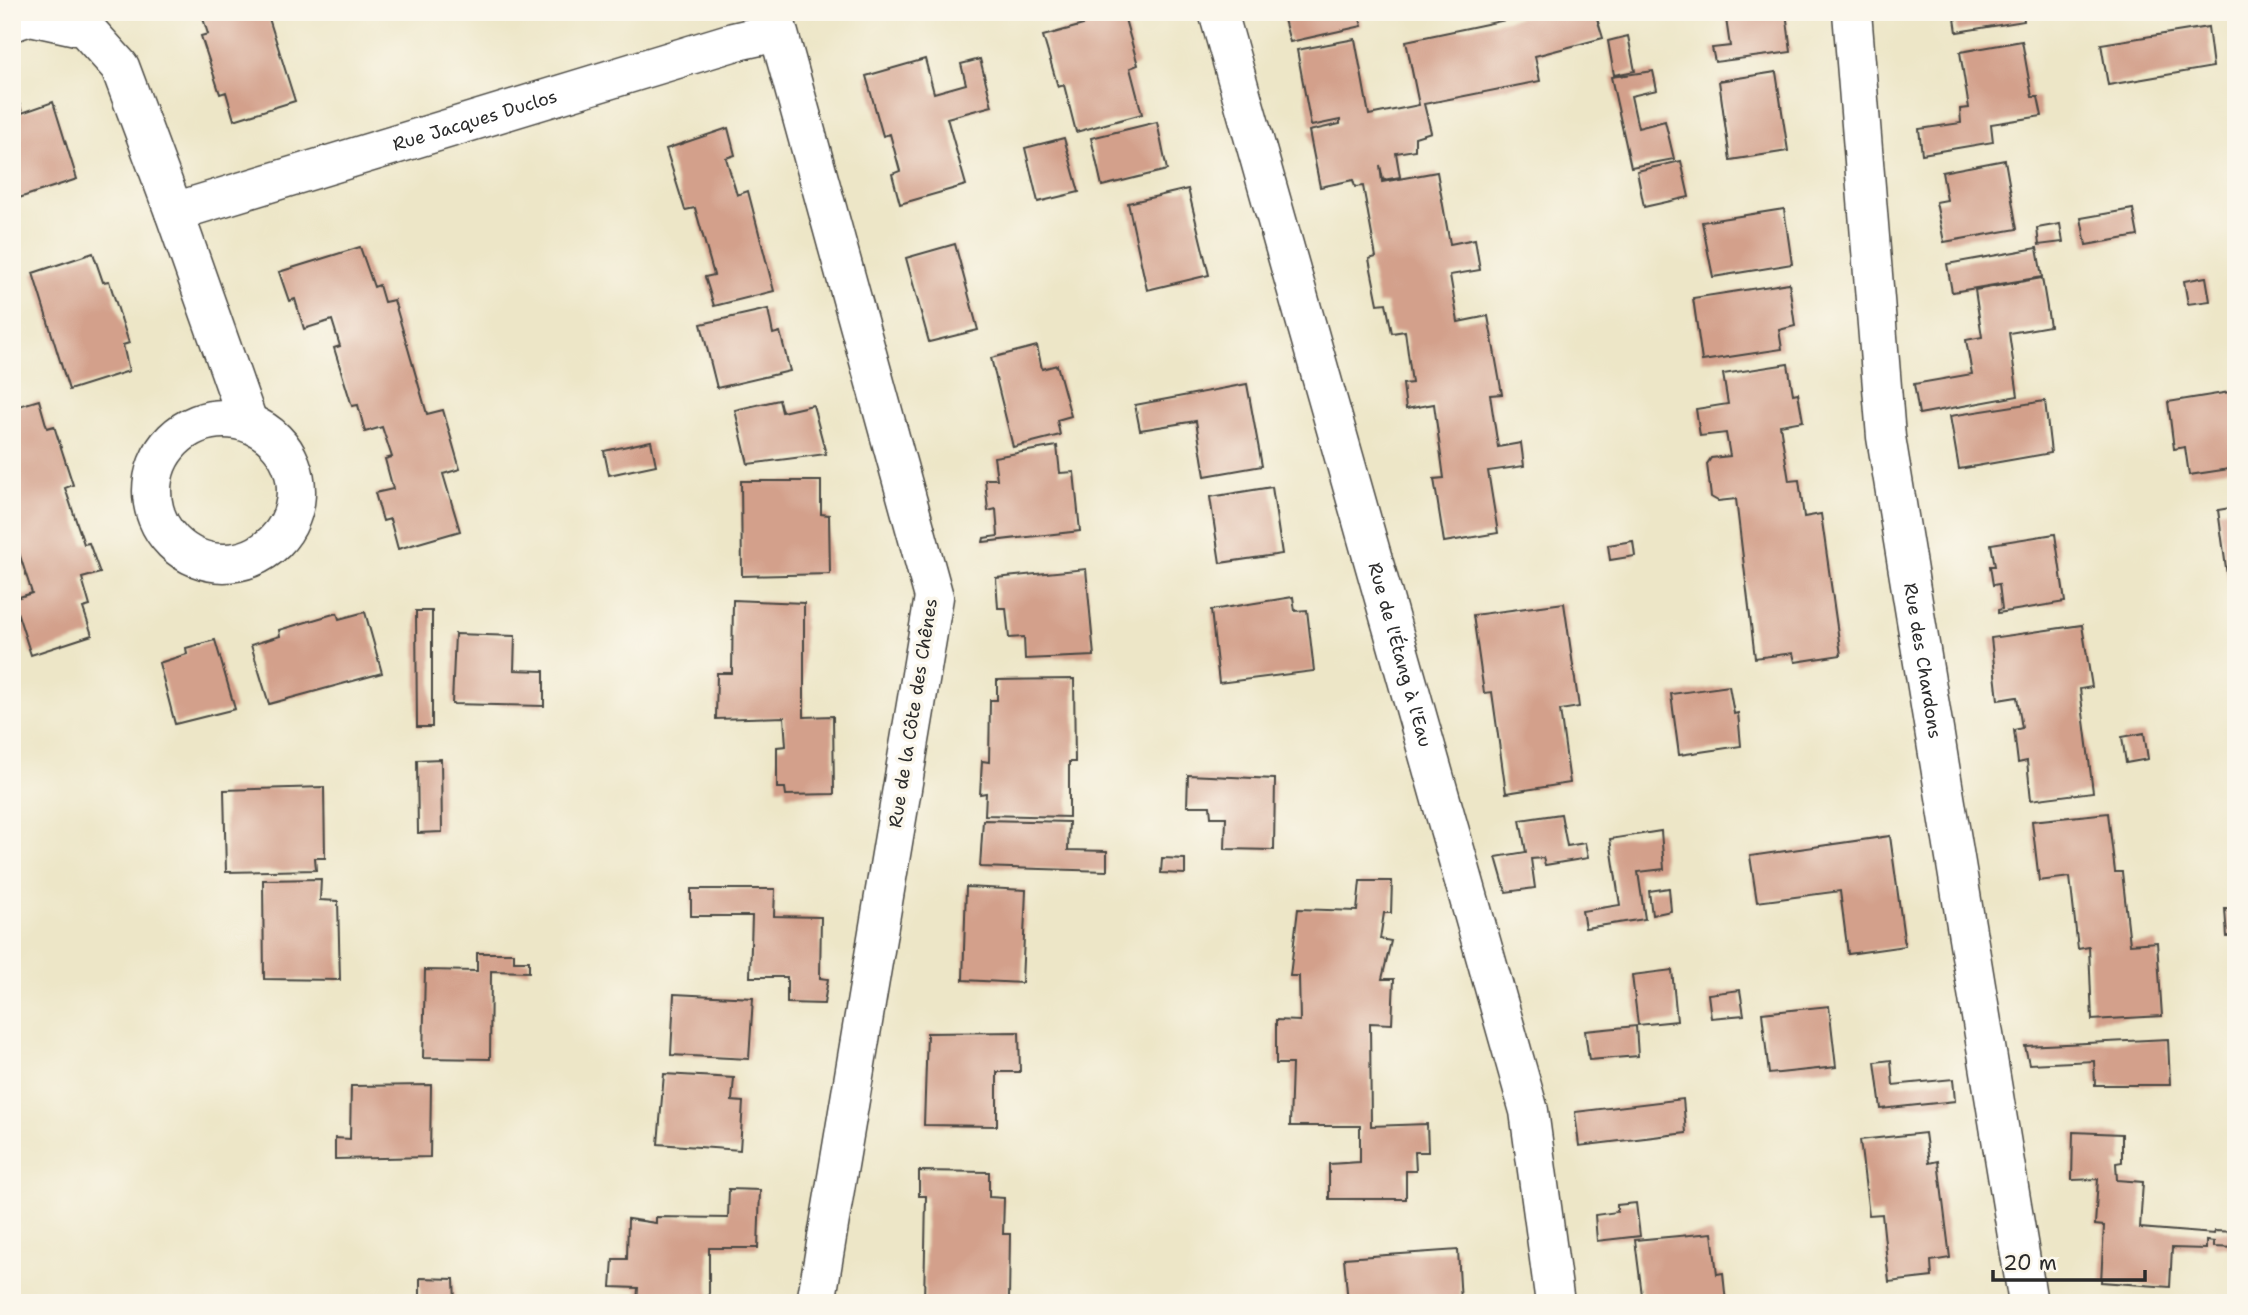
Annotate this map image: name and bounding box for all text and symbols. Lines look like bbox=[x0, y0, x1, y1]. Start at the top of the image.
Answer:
street label: Rue Jacques Duclos bbox=[390, 84, 560, 157]
street label: Rue de l'Étang à l'Eau bbox=[1362, 560, 1437, 750]
street label: Rue des Chardons bbox=[1898, 581, 1947, 740]
street label: Rue de la Côte des Chênes bbox=[883, 597, 943, 829]
scale bar bbox=[1993, 1238, 2145, 1282]
text: 20 m bbox=[2003, 1249, 2057, 1277]

